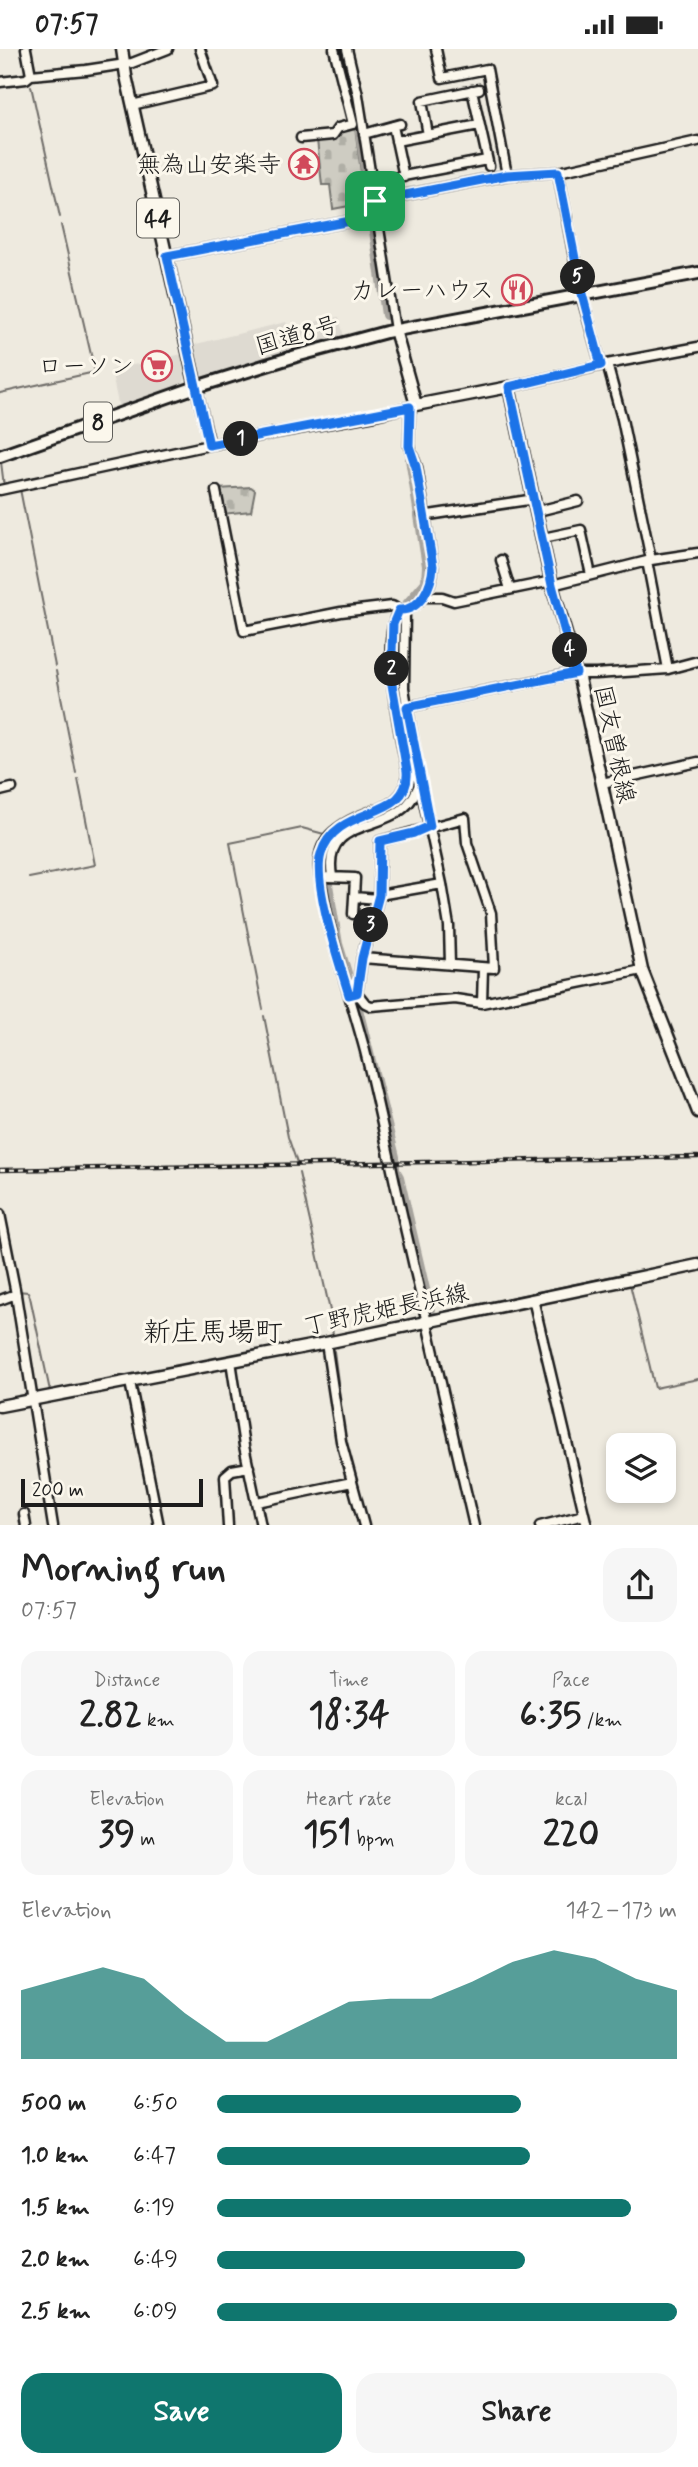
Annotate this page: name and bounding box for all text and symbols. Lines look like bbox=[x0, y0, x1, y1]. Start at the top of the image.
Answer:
text: 07:57 bbox=[35, 8, 98, 42]
temple icon: 無為山安楽寺 bbox=[287, 147, 321, 181]
place label: 無為山安楽寺 bbox=[137, 150, 281, 181]
pin bbox=[345, 171, 405, 231]
icon: arrive bbox=[356, 182, 394, 220]
road number: 44 bbox=[137, 199, 179, 237]
pin: 5 bbox=[560, 259, 596, 295]
text: 5 bbox=[572, 264, 583, 289]
restaurant icon: カレーハウス bbox=[500, 273, 534, 307]
place label: カレーハウス bbox=[350, 276, 494, 307]
street label: 国道8号 bbox=[252, 310, 343, 363]
supermarket icon: ローソン bbox=[140, 349, 174, 383]
place label: ローソン bbox=[38, 352, 134, 383]
road number: 8 bbox=[84, 403, 112, 441]
pin: 1 bbox=[224, 421, 258, 457]
text: 1 bbox=[236, 426, 245, 451]
pin: 4 bbox=[552, 633, 588, 667]
text: 4 bbox=[564, 637, 575, 662]
pin: 2 bbox=[374, 651, 410, 687]
text: 2 bbox=[387, 656, 396, 681]
street label: 国友曽根線 bbox=[586, 682, 641, 806]
pin: 3 bbox=[354, 907, 388, 943]
text: 3 bbox=[366, 912, 375, 937]
street label: 丁野虎姫長浜線 bbox=[301, 1278, 472, 1343]
district label: 新庄馬場町 bbox=[143, 1315, 283, 1352]
map controls bbox=[606, 1433, 676, 1503]
button: layers bbox=[606, 1433, 676, 1503]
scale bar bbox=[21, 1477, 203, 1508]
text: 200 m bbox=[32, 1478, 84, 1503]
text: Morning run bbox=[21, 1545, 226, 1594]
button: share bbox=[603, 1548, 677, 1622]
text: 07:57 bbox=[21, 1596, 77, 1626]
text: Distance bbox=[94, 1668, 160, 1693]
text: Time bbox=[329, 1668, 369, 1693]
text: Pace bbox=[552, 1668, 590, 1693]
text: 2.82 bbox=[79, 1693, 142, 1739]
text: 18:34 bbox=[308, 1693, 390, 1739]
text: 6:35 bbox=[520, 1693, 581, 1739]
text: km bbox=[142, 1708, 175, 1733]
text: /km bbox=[581, 1708, 622, 1733]
text: Elevation bbox=[90, 1787, 164, 1812]
text: Heart rate bbox=[306, 1787, 392, 1812]
text: kcal bbox=[555, 1787, 587, 1812]
text: 39 bbox=[99, 1812, 135, 1858]
text: 151 bbox=[303, 1812, 351, 1858]
text: 220 bbox=[543, 1812, 599, 1858]
text: m bbox=[135, 1827, 155, 1852]
text: bpm bbox=[351, 1827, 395, 1852]
text: Elevation bbox=[21, 1896, 112, 1926]
text: 142–173 m bbox=[566, 1896, 677, 1926]
text: 500 m bbox=[21, 2089, 86, 2119]
text: 6:50 bbox=[133, 2089, 178, 2119]
text: 1.0 km bbox=[21, 2141, 89, 2171]
text: 6:47 bbox=[133, 2141, 176, 2171]
text: 1.5 km bbox=[21, 2193, 90, 2223]
text: 6:19 bbox=[133, 2193, 175, 2223]
text: 2.0 km bbox=[21, 2245, 90, 2275]
text: 6:49 bbox=[133, 2245, 178, 2275]
text: 2.5 km bbox=[21, 2297, 91, 2327]
text: 6:09 bbox=[133, 2297, 177, 2327]
button: Save bbox=[21, 2373, 342, 2453]
button: Share bbox=[356, 2373, 677, 2453]

